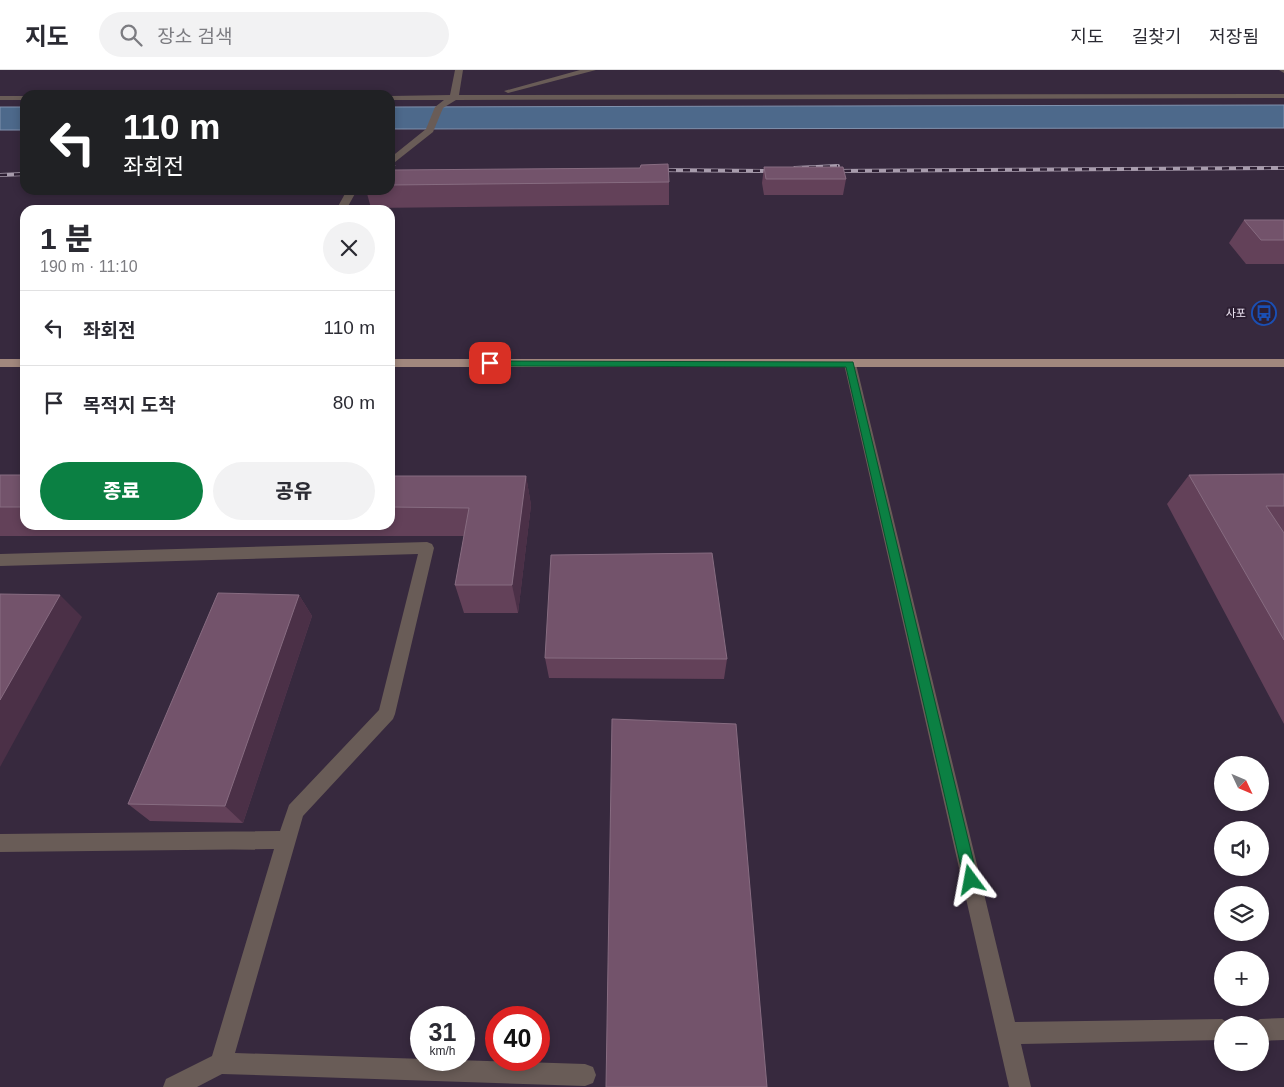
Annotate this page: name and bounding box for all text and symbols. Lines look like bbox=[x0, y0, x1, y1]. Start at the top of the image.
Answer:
search box bbox=[99, 12, 449, 57]
icon: search bbox=[117, 21, 145, 49]
text: 지도 bbox=[25, 23, 69, 50]
text: 장소 검색 bbox=[157, 26, 232, 47]
text: 지도 bbox=[1071, 27, 1104, 47]
text: 길찾기 bbox=[1132, 27, 1181, 47]
text: 저장됨 bbox=[1209, 27, 1259, 47]
text: 110 m bbox=[123, 107, 220, 146]
icon: left bbox=[40, 110, 105, 175]
text: 좌회전 bbox=[123, 154, 184, 179]
text: 1 분 bbox=[40, 222, 93, 255]
button: close bbox=[323, 222, 375, 274]
text: 190 m · 11:10 bbox=[40, 258, 138, 275]
bus stop icon: 사포 bbox=[1251, 300, 1277, 326]
place label: 사포 bbox=[1226, 307, 1246, 319]
icon: left bbox=[40, 314, 68, 342]
text: 110 m bbox=[324, 317, 375, 338]
text: 좌회전 bbox=[83, 320, 135, 341]
pin bbox=[469, 342, 511, 384]
icon: arrive bbox=[476, 349, 504, 377]
icon: arrive bbox=[40, 389, 68, 417]
text: 80 m bbox=[333, 392, 375, 413]
text: 목적지 도착 bbox=[83, 395, 176, 416]
button: 종료 bbox=[40, 462, 203, 520]
button: 공유 bbox=[213, 462, 375, 520]
north arrow bbox=[1214, 756, 1269, 811]
map controls bbox=[1214, 756, 1269, 1071]
button: sound bbox=[1214, 821, 1269, 876]
position arrow bbox=[944, 853, 996, 905]
button: layers bbox=[1214, 886, 1269, 941]
button: + bbox=[1214, 951, 1269, 1006]
speed limit sign: 40 bbox=[485, 1006, 550, 1071]
button: − bbox=[1214, 1016, 1269, 1071]
text: 31 bbox=[429, 1018, 456, 1046]
text: km/h bbox=[429, 1044, 456, 1058]

